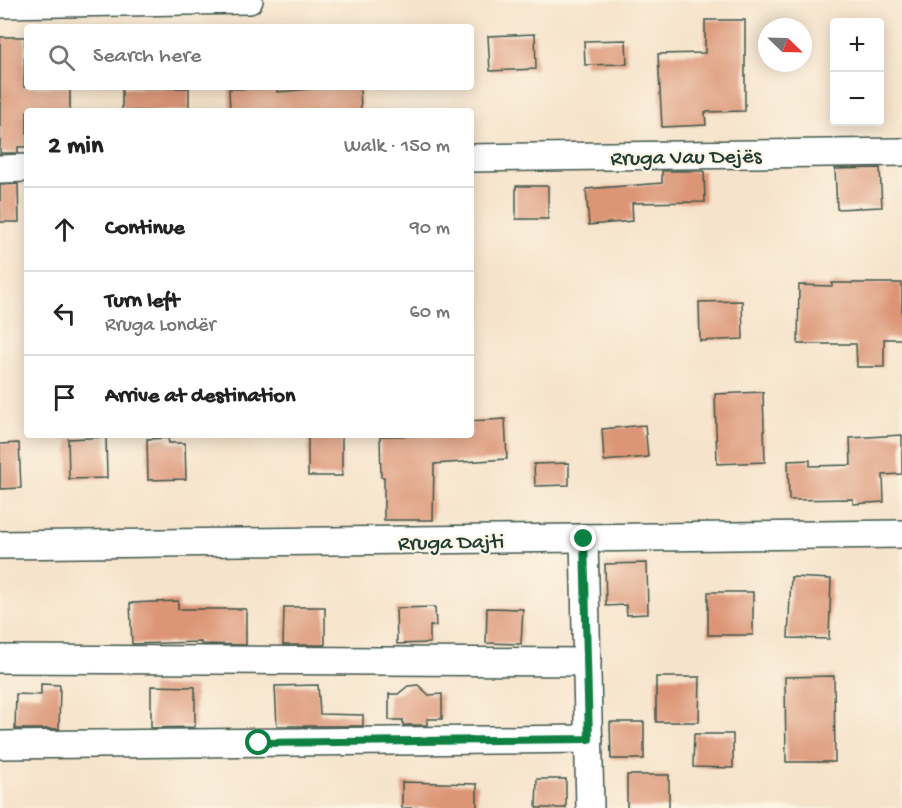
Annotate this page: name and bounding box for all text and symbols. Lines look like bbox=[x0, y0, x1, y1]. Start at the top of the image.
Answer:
north arrow bbox=[758, 18, 812, 72]
map controls bbox=[830, 18, 884, 126]
button: + bbox=[830, 18, 884, 72]
search box bbox=[24, 24, 474, 90]
icon: search bbox=[45, 41, 78, 74]
text: Search here bbox=[93, 44, 201, 70]
button: − bbox=[830, 72, 884, 126]
text: 2 min bbox=[48, 132, 103, 163]
text: Walk · 150 m bbox=[344, 136, 450, 159]
street label: Rruga Vau Dejës bbox=[610, 145, 763, 173]
icon: ahead bbox=[48, 213, 81, 246]
text: Continue bbox=[105, 216, 185, 242]
text: 90 m bbox=[410, 218, 450, 241]
text: Turn left bbox=[105, 289, 179, 315]
icon: left bbox=[48, 297, 81, 330]
text: 60 m bbox=[410, 302, 450, 325]
text: Rruga Londër bbox=[105, 315, 216, 338]
icon: arrive bbox=[48, 381, 81, 414]
text: Arrive at destination bbox=[105, 384, 295, 410]
route end bbox=[570, 525, 596, 551]
street label: Rruga Dajti bbox=[398, 530, 504, 558]
route start bbox=[245, 729, 271, 755]

